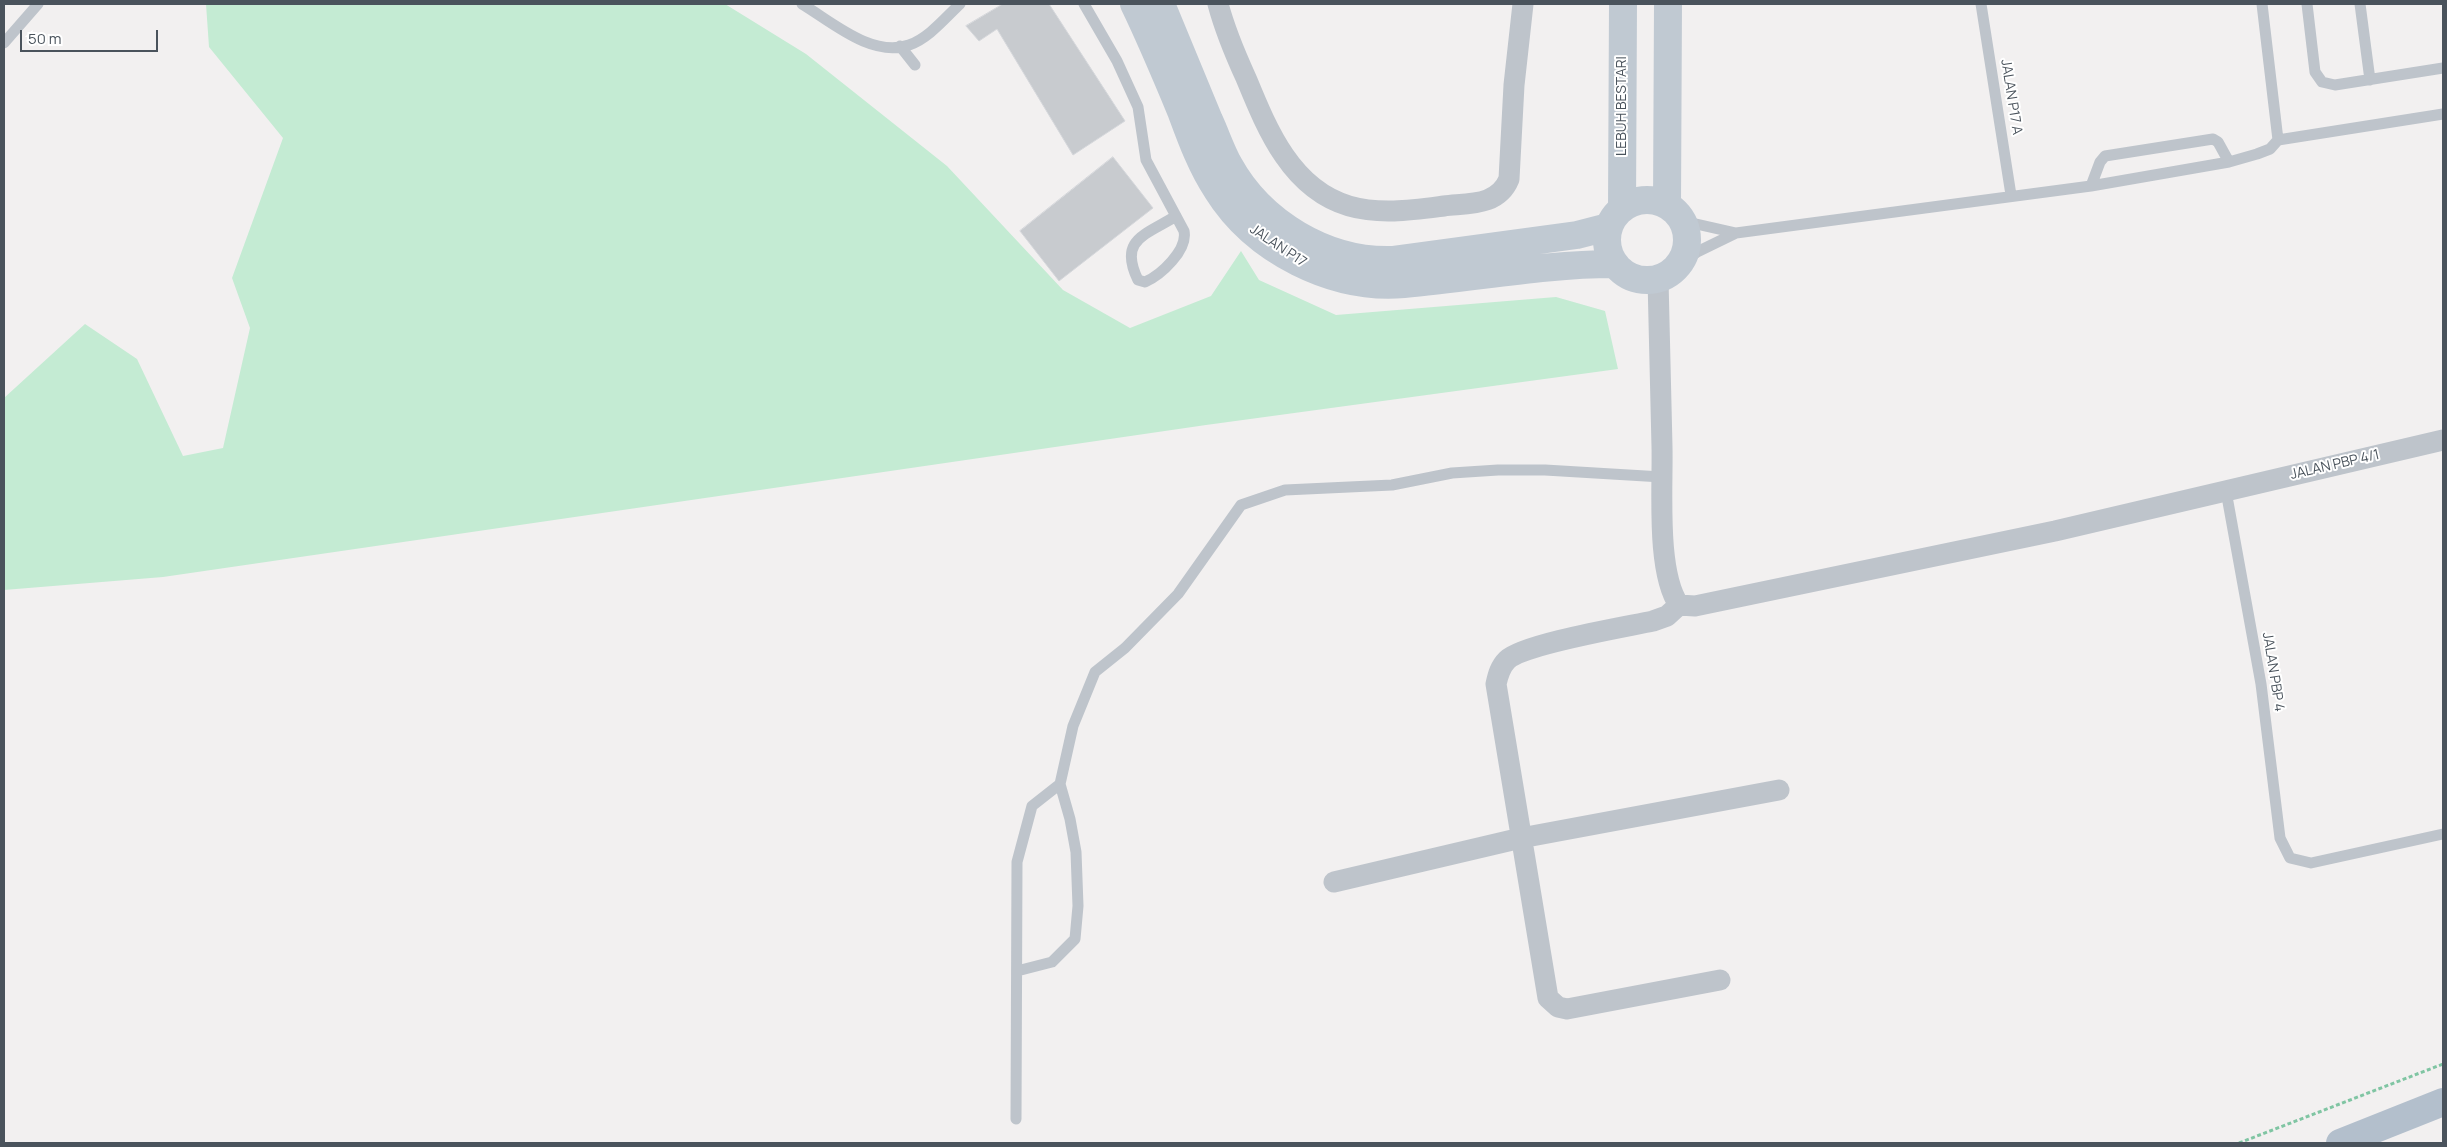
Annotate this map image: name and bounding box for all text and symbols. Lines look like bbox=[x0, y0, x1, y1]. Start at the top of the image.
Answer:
scale bar bbox=[22, 20, 160, 52]
text: 50 m bbox=[28, 28, 62, 49]
street label: LEBUH BESTARI bbox=[1614, 56, 1630, 156]
street label: JALAN P17 A bbox=[1997, 58, 2025, 136]
street label: JALAN P17 bbox=[1247, 221, 1309, 271]
street label: JALAN PBP 4/1 bbox=[2289, 447, 2381, 483]
street label: JALAN PBP 4 bbox=[2258, 631, 2288, 713]

